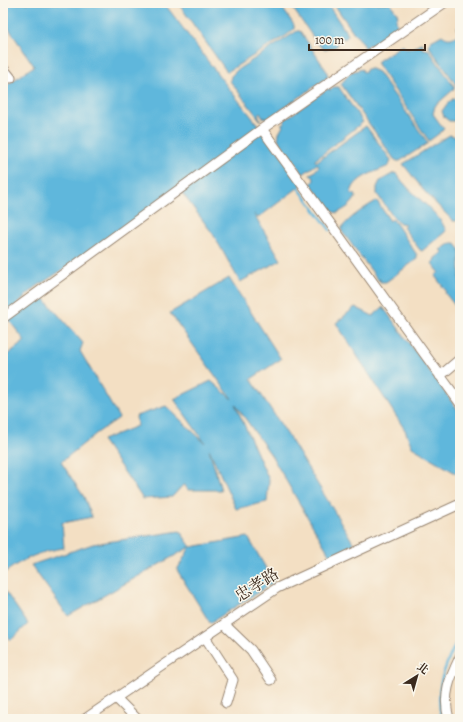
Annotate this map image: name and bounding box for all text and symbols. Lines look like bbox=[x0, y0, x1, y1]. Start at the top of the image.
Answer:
scale bar bbox=[309, 26, 425, 52]
text: 100 m bbox=[315, 32, 344, 48]
street label: 忠孝路 bbox=[231, 563, 283, 607]
north arrow bbox=[397, 656, 437, 696]
text: 北 bbox=[414, 659, 432, 678]

